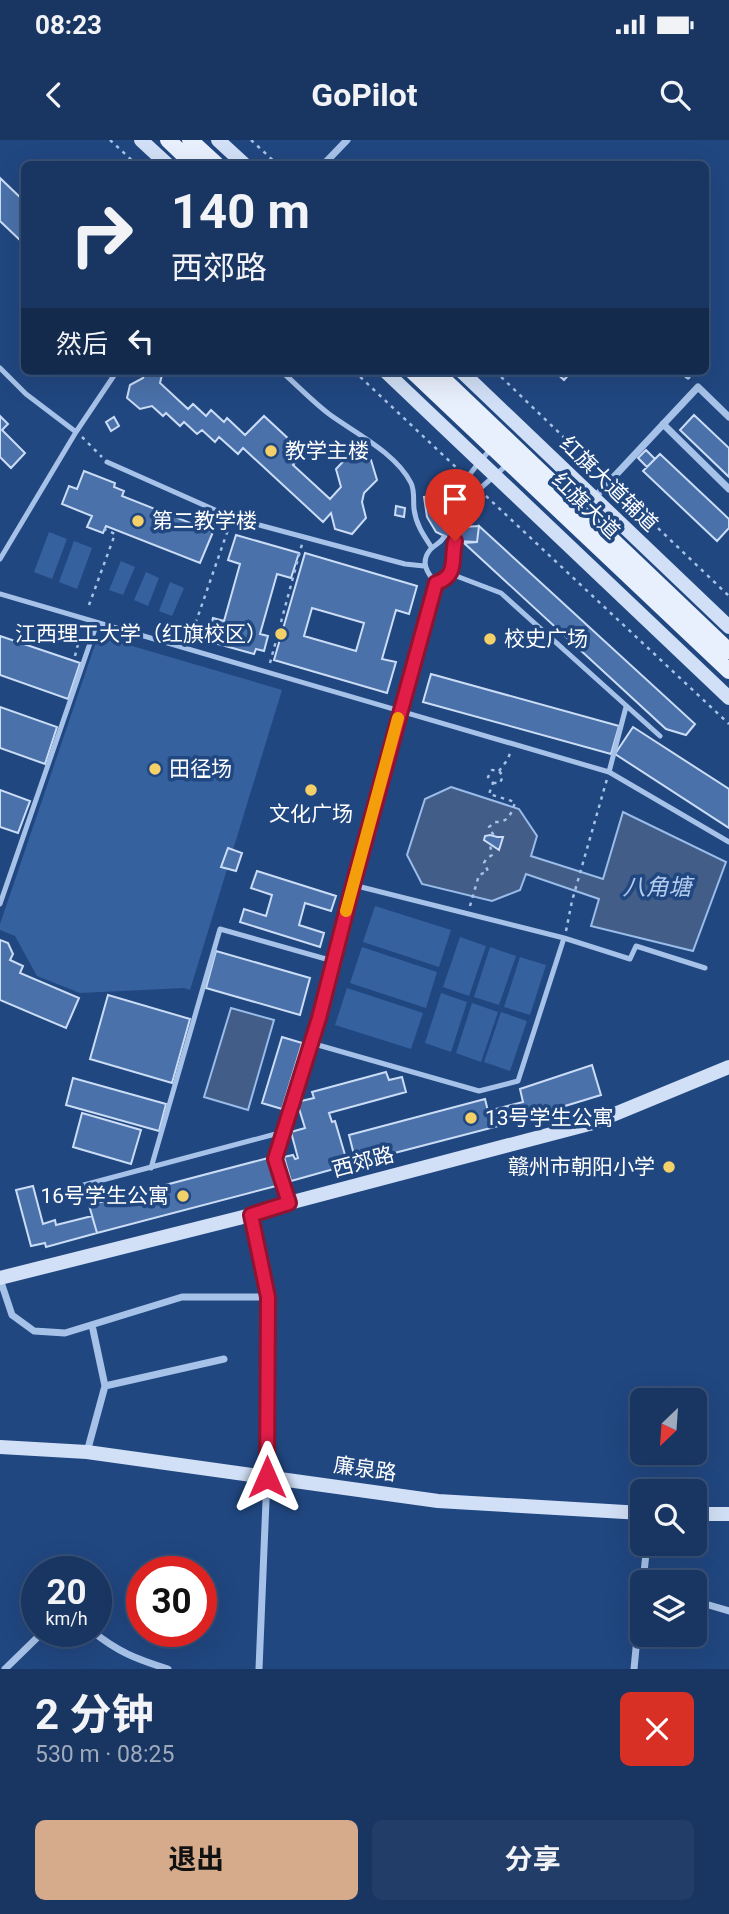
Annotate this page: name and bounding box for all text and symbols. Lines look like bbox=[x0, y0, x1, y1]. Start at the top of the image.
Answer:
text: 08:23 bbox=[35, 10, 102, 40]
icon: back bbox=[35, 76, 73, 114]
text: GoPilot bbox=[311, 76, 418, 114]
icon: search bbox=[656, 76, 694, 114]
text: 140 m bbox=[171, 183, 310, 240]
icon: right bbox=[56, 189, 147, 280]
text: 西郊路 bbox=[171, 249, 267, 287]
icon: left bbox=[122, 322, 160, 360]
text: 然后 bbox=[56, 329, 108, 359]
street label: 红旗大道辅道 bbox=[555, 431, 663, 537]
place label: 教学主楼 bbox=[285, 439, 369, 463]
marker: 教学主楼 bbox=[263, 443, 279, 459]
street label: 红旗大道 bbox=[547, 468, 625, 544]
pin bbox=[425, 469, 485, 541]
icon: arrive bbox=[436, 480, 474, 518]
place label: 第二教学楼 bbox=[152, 509, 257, 533]
marker: 第二教学楼 bbox=[130, 513, 146, 529]
place label: 江西理工大学（红旗校区） bbox=[15, 622, 267, 646]
marker: 江西理工大学（红旗校区） bbox=[273, 626, 289, 642]
place label: 校史广场 bbox=[504, 627, 588, 651]
marker: 校史广场 bbox=[482, 631, 498, 647]
place label: 田径场 bbox=[169, 757, 232, 781]
marker: 田径场 bbox=[147, 761, 163, 777]
marker: 文化广场 bbox=[303, 782, 319, 798]
place label: 文化广场 bbox=[269, 802, 353, 826]
water label: 八角塘 bbox=[623, 874, 696, 901]
place label: 13号学生公寓 bbox=[485, 1106, 614, 1130]
marker: 13号学生公寓 bbox=[463, 1110, 479, 1126]
street label: 西郊路 bbox=[329, 1142, 397, 1182]
place label: 赣州市朝阳小学 bbox=[508, 1155, 655, 1179]
marker: 赣州市朝阳小学 bbox=[661, 1159, 677, 1175]
place label: 16号学生公寓 bbox=[40, 1184, 169, 1208]
marker: 16号学生公寓 bbox=[175, 1188, 191, 1204]
north arrow bbox=[630, 1388, 707, 1465]
map controls bbox=[630, 1388, 707, 1647]
position arrow bbox=[230, 1440, 304, 1514]
street label: 廉泉路 bbox=[332, 1453, 398, 1485]
button: search bbox=[630, 1479, 707, 1556]
speed limit sign: 30 bbox=[126, 1556, 217, 1647]
button: layers bbox=[630, 1570, 707, 1647]
text: 20 bbox=[46, 1572, 87, 1613]
text: km/h bbox=[45, 1608, 88, 1629]
text: 2 分钟 bbox=[35, 1690, 154, 1739]
button: close bbox=[620, 1692, 694, 1766]
text: 530 m · 08:25 bbox=[35, 1741, 174, 1768]
button: 退出 bbox=[35, 1820, 358, 1900]
button: 分享 bbox=[372, 1820, 694, 1900]

